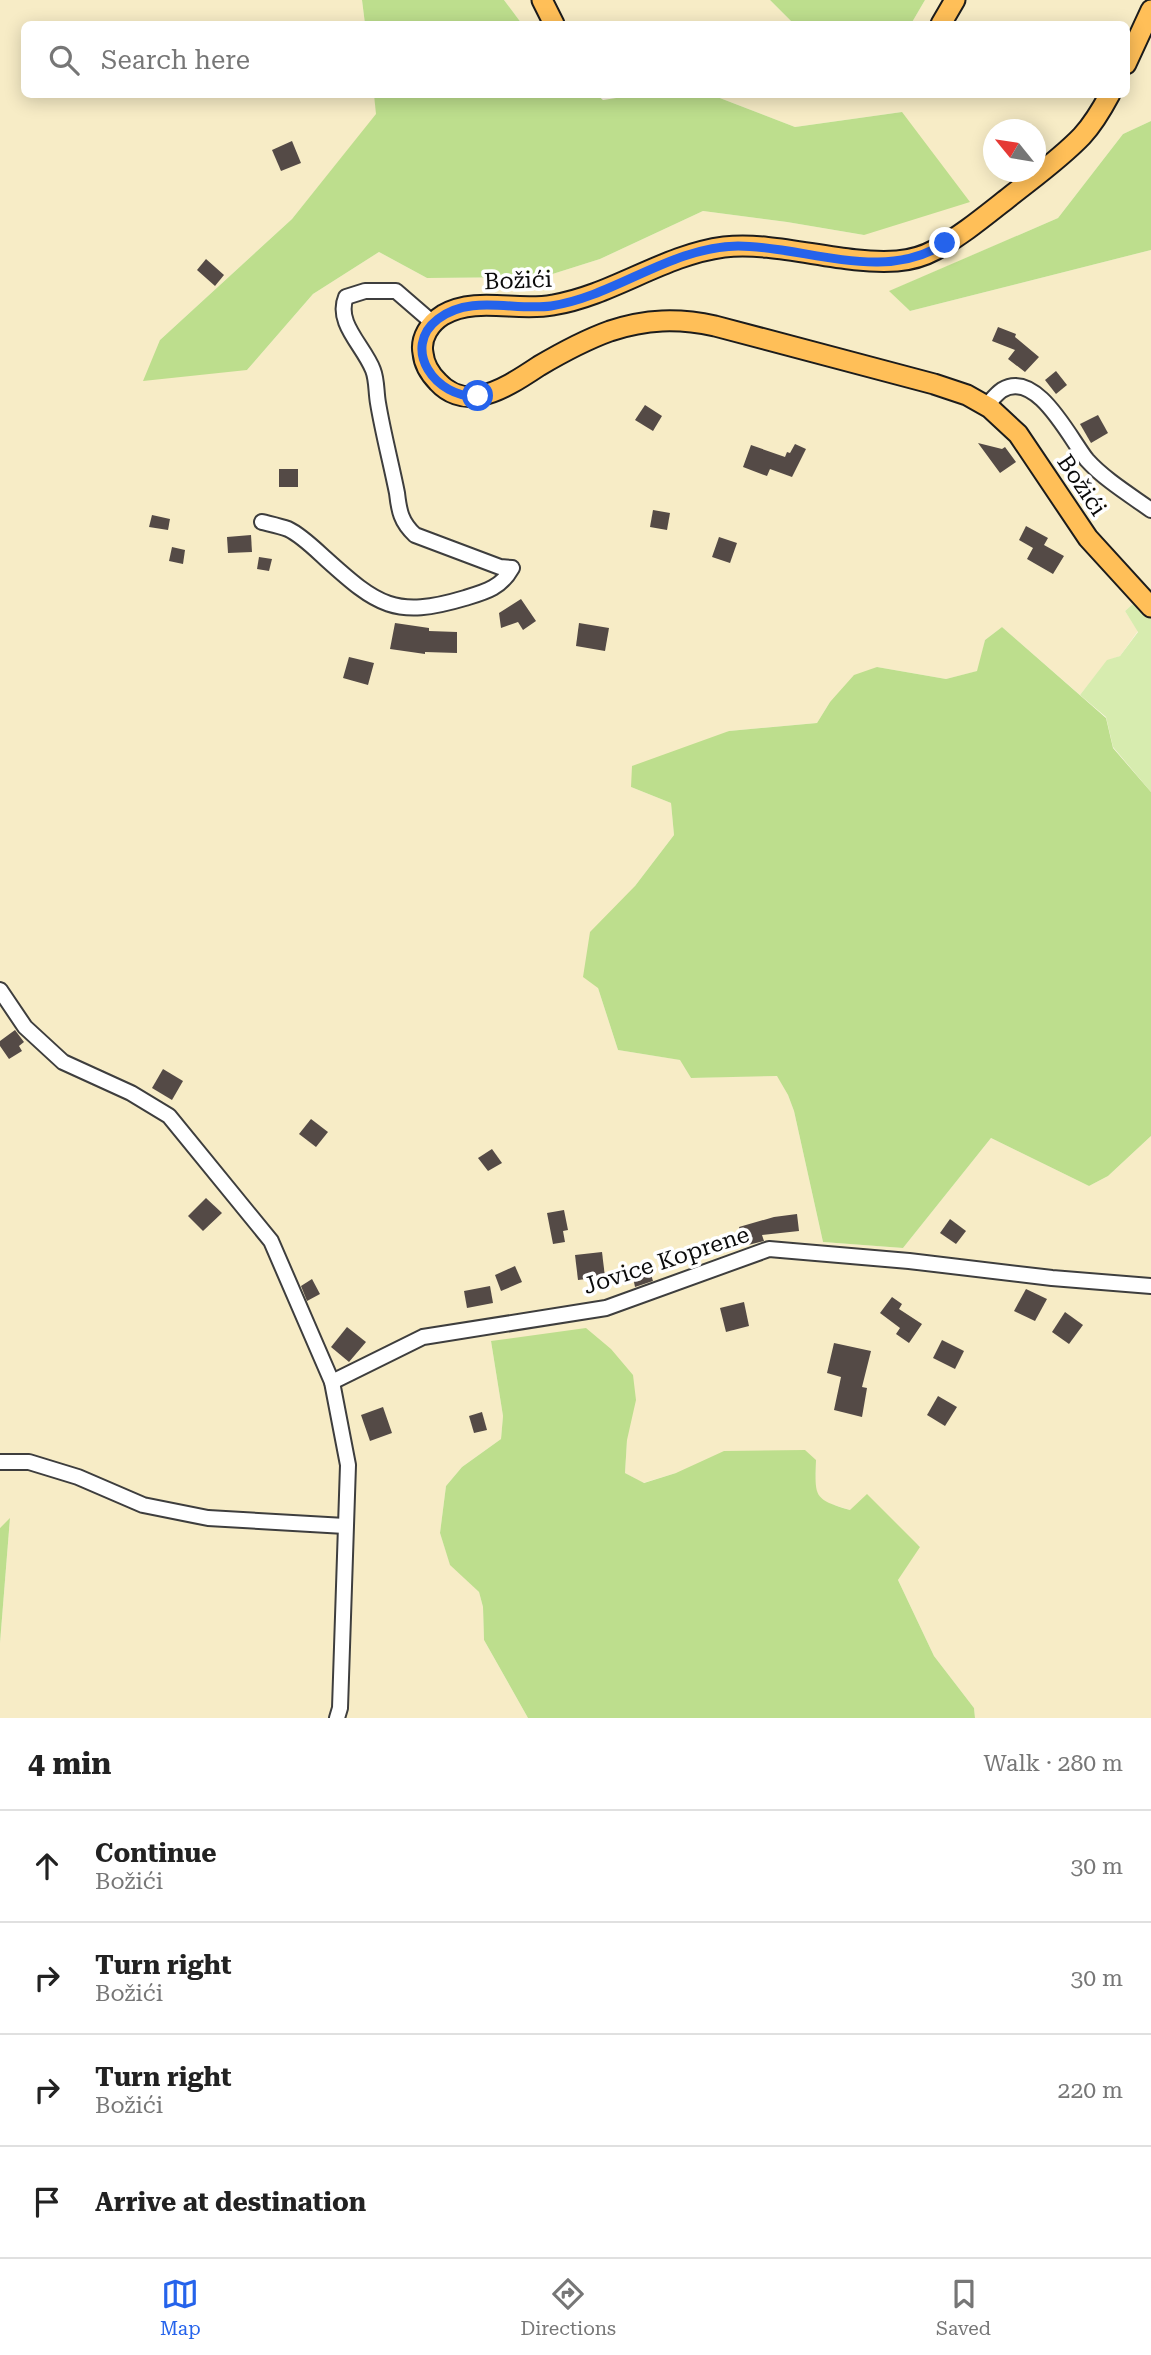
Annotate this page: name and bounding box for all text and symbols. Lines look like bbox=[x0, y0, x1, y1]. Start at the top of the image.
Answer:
search box bbox=[21, 21, 1130, 98]
icon: search bbox=[45, 41, 83, 79]
text: Search here bbox=[101, 45, 250, 75]
north arrow bbox=[983, 119, 1046, 182]
route end bbox=[929, 227, 960, 258]
street label: Božići bbox=[484, 266, 552, 295]
route start bbox=[462, 380, 493, 411]
street label: Božići bbox=[1051, 450, 1112, 521]
street label: Jovice Koprene bbox=[580, 1221, 753, 1300]
text: 4 min bbox=[28, 1746, 111, 1781]
text: Walk · 280 m bbox=[984, 1750, 1123, 1777]
text: Continue bbox=[95, 1838, 217, 1868]
icon: ahead bbox=[28, 1847, 66, 1885]
text: 30 m bbox=[1070, 1853, 1123, 1880]
text: Božići bbox=[95, 1868, 163, 1895]
text: Turn right bbox=[95, 1950, 231, 1980]
icon: right bbox=[28, 1959, 66, 1997]
text: 30 m bbox=[1070, 1965, 1123, 1992]
text: Božići bbox=[95, 1980, 163, 2007]
text: Turn right bbox=[95, 2062, 231, 2092]
icon: right bbox=[28, 2071, 66, 2109]
text: 220 m bbox=[1058, 2077, 1123, 2104]
text: Božići bbox=[95, 2092, 163, 2119]
icon: arrive bbox=[28, 2183, 66, 2221]
text: Arrive at destination bbox=[95, 2187, 366, 2217]
tab: Map bbox=[160, 2275, 201, 2340]
tab: Directions bbox=[520, 2275, 616, 2340]
tab: Saved bbox=[936, 2275, 991, 2340]

